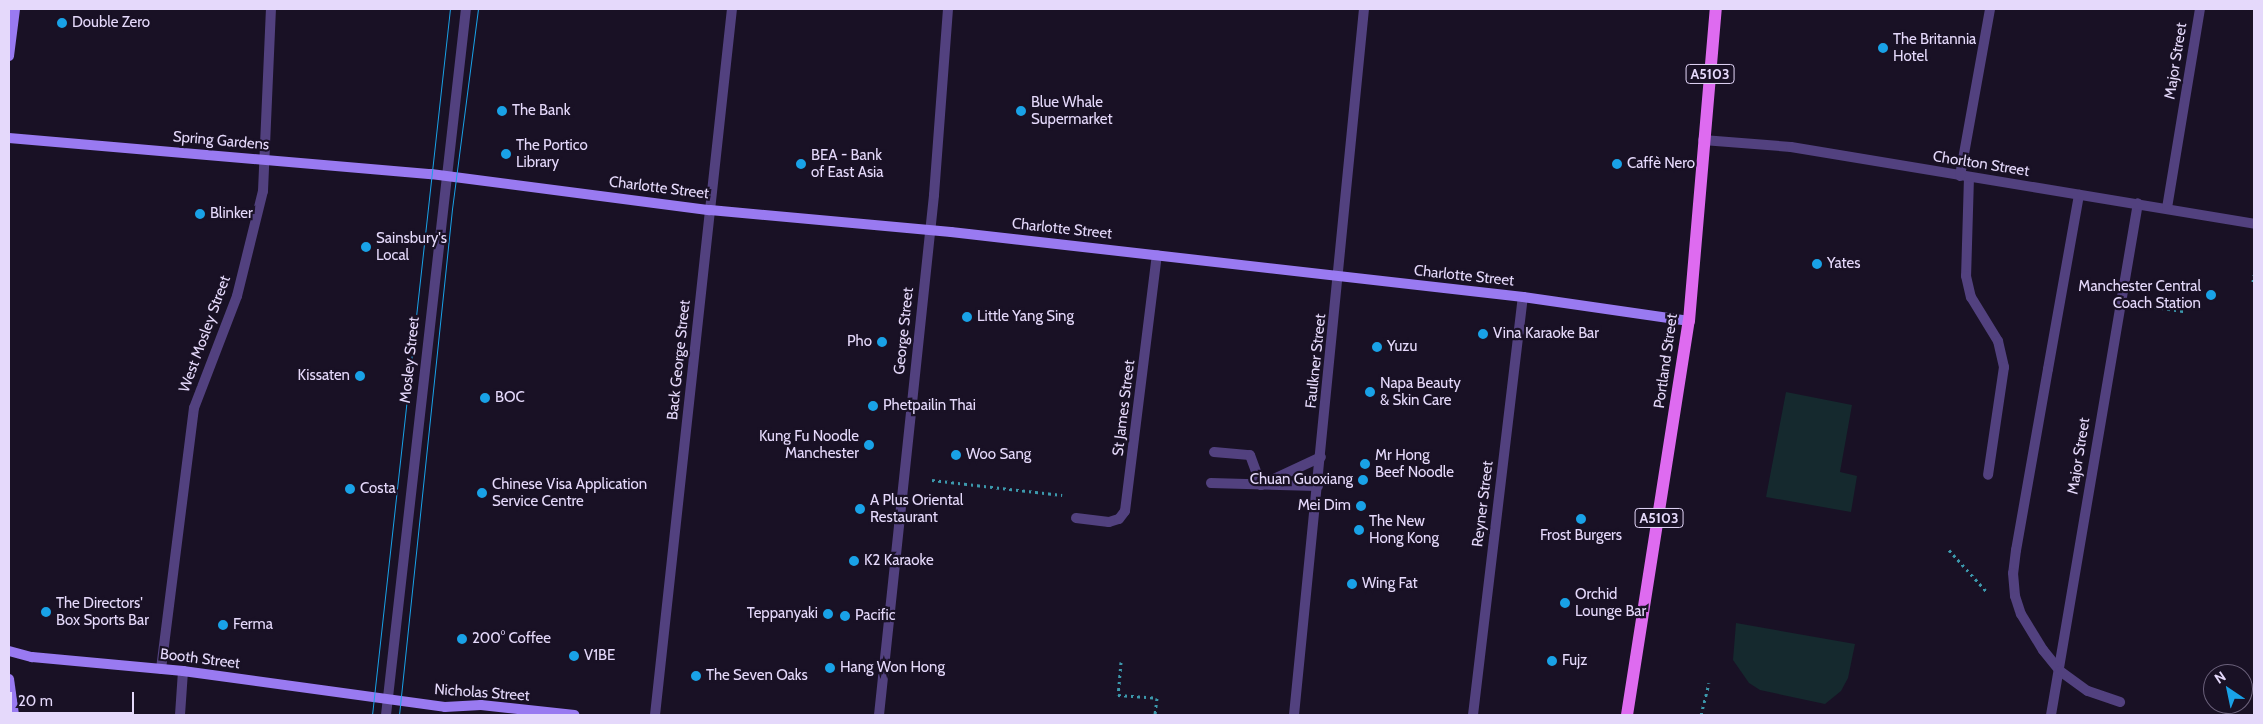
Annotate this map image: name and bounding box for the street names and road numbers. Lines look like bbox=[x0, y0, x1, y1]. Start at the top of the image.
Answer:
street label: Major Street bbox=[2161, 21, 2191, 101]
road number: A5103 bbox=[1685, 62, 1735, 86]
street label: Spring Gardens bbox=[172, 128, 270, 154]
street label: Chorlton Street bbox=[1932, 147, 2030, 181]
street label: Charlotte Street bbox=[608, 173, 710, 203]
street label: Charlotte Street bbox=[1011, 215, 1113, 243]
street label: Charlotte Street bbox=[1413, 262, 1515, 290]
street label: West Mosley Street bbox=[176, 273, 234, 395]
street label: George Street bbox=[890, 286, 918, 376]
street label: Back George Street bbox=[664, 299, 694, 421]
street label: Portland Street bbox=[1650, 312, 1682, 410]
street label: Faulkner Street bbox=[1302, 313, 1330, 409]
street label: Mosley Street bbox=[397, 316, 423, 404]
street label: St James Street bbox=[1109, 359, 1139, 457]
street label: Major Street bbox=[2064, 416, 2094, 496]
street label: Reyner Street bbox=[1469, 460, 1497, 548]
road number: A5103 bbox=[1634, 506, 1684, 530]
street label: Booth Street bbox=[159, 645, 241, 673]
street label: Nicholas Street bbox=[434, 681, 530, 705]

